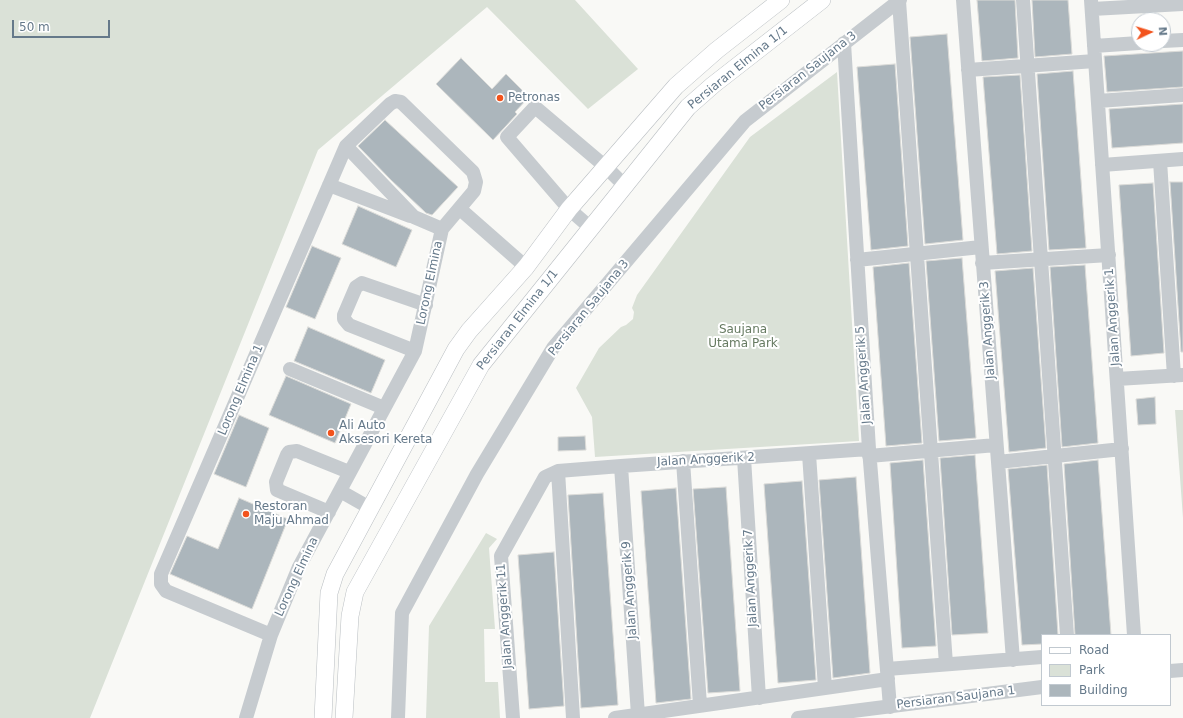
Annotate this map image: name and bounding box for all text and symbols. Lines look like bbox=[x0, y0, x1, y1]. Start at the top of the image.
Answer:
scale bar bbox=[14, 12, 112, 38]
north arrow bbox=[1131, 12, 1171, 52]
text: 50 m bbox=[19, 20, 50, 34]
street label: Persiaran Elmina 1/1 bbox=[685, 23, 791, 113]
text: N bbox=[1156, 26, 1169, 36]
street label: Persiaran Saujana 3 bbox=[757, 29, 859, 113]
place label: Petronas bbox=[508, 91, 560, 105]
marker: Petronas bbox=[495, 93, 505, 103]
street label: Lorong Elmina bbox=[414, 240, 446, 326]
street label: Persiaran Saujana 3 bbox=[546, 257, 632, 359]
street label: Persiaran Elmina 1/1 bbox=[474, 267, 562, 373]
street label: Jalan Anggerik 1 bbox=[1102, 268, 1124, 366]
street label: Jalan Anggerik 3 bbox=[977, 281, 999, 379]
park label: Saujana Utama Park bbox=[708, 323, 778, 351]
street label: Jalan Anggerik 5 bbox=[853, 326, 875, 424]
street label: Lorong Elmina 1 bbox=[215, 342, 267, 438]
place label: Ali Auto Aksesori Kereta bbox=[339, 419, 432, 447]
marker: Ali Auto Aksesori Kereta bbox=[326, 428, 336, 438]
street label: Jalan Anggerik 2 bbox=[657, 450, 755, 470]
place label: Restoran Maju Ahmad bbox=[254, 500, 329, 528]
marker: Restoran Maju Ahmad bbox=[241, 509, 251, 519]
street label: Jalan Anggerik 7 bbox=[741, 529, 761, 627]
street label: Lorong Elmina bbox=[272, 535, 322, 619]
street label: Jalan Anggerik 9 bbox=[619, 541, 641, 639]
street label: Jalan Anggerik 11 bbox=[494, 563, 516, 669]
legend bbox=[1041, 634, 1171, 706]
text: Road bbox=[1079, 643, 1109, 657]
text: Park bbox=[1079, 663, 1105, 677]
text: Building bbox=[1079, 683, 1128, 697]
street label: Persiaran Saujana 1 bbox=[896, 684, 1016, 712]

